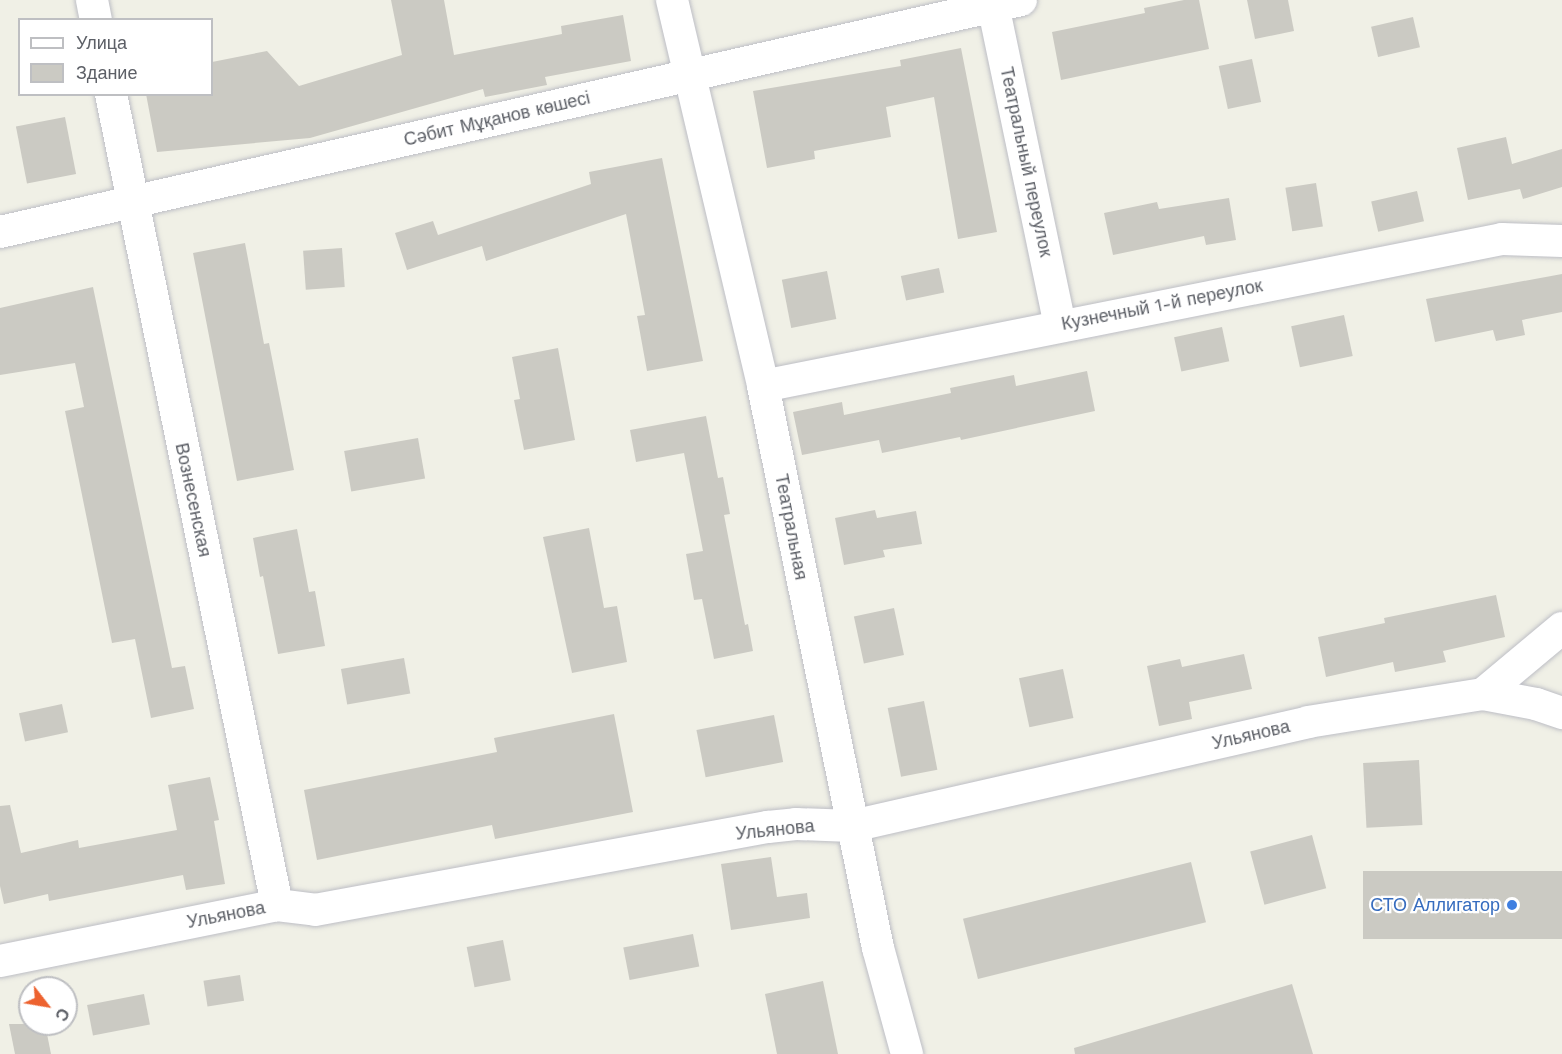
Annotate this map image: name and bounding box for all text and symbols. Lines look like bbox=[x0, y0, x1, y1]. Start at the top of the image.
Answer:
legend bbox=[18, 18, 213, 96]
text: Улица bbox=[76, 32, 127, 53]
text: Здание bbox=[76, 62, 137, 83]
street label: Театральный переулок bbox=[995, 65, 1057, 259]
street label: Сәбит Мұқанов көшесі bbox=[402, 87, 592, 151]
street label: Кузнечный 1-й переулок bbox=[1059, 275, 1265, 335]
street label: Вознесенская bbox=[170, 441, 216, 559]
street label: Театральная bbox=[770, 472, 812, 582]
street label: Ульянова bbox=[1210, 716, 1292, 754]
street label: Ульянова bbox=[734, 815, 816, 845]
place label: СТО Аллигатор bbox=[1370, 894, 1500, 916]
street label: Ульянова bbox=[185, 897, 267, 933]
marker: СТО Аллигатор bbox=[1505, 898, 1519, 912]
north arrow bbox=[18, 976, 78, 1036]
text: С bbox=[51, 1005, 73, 1024]

